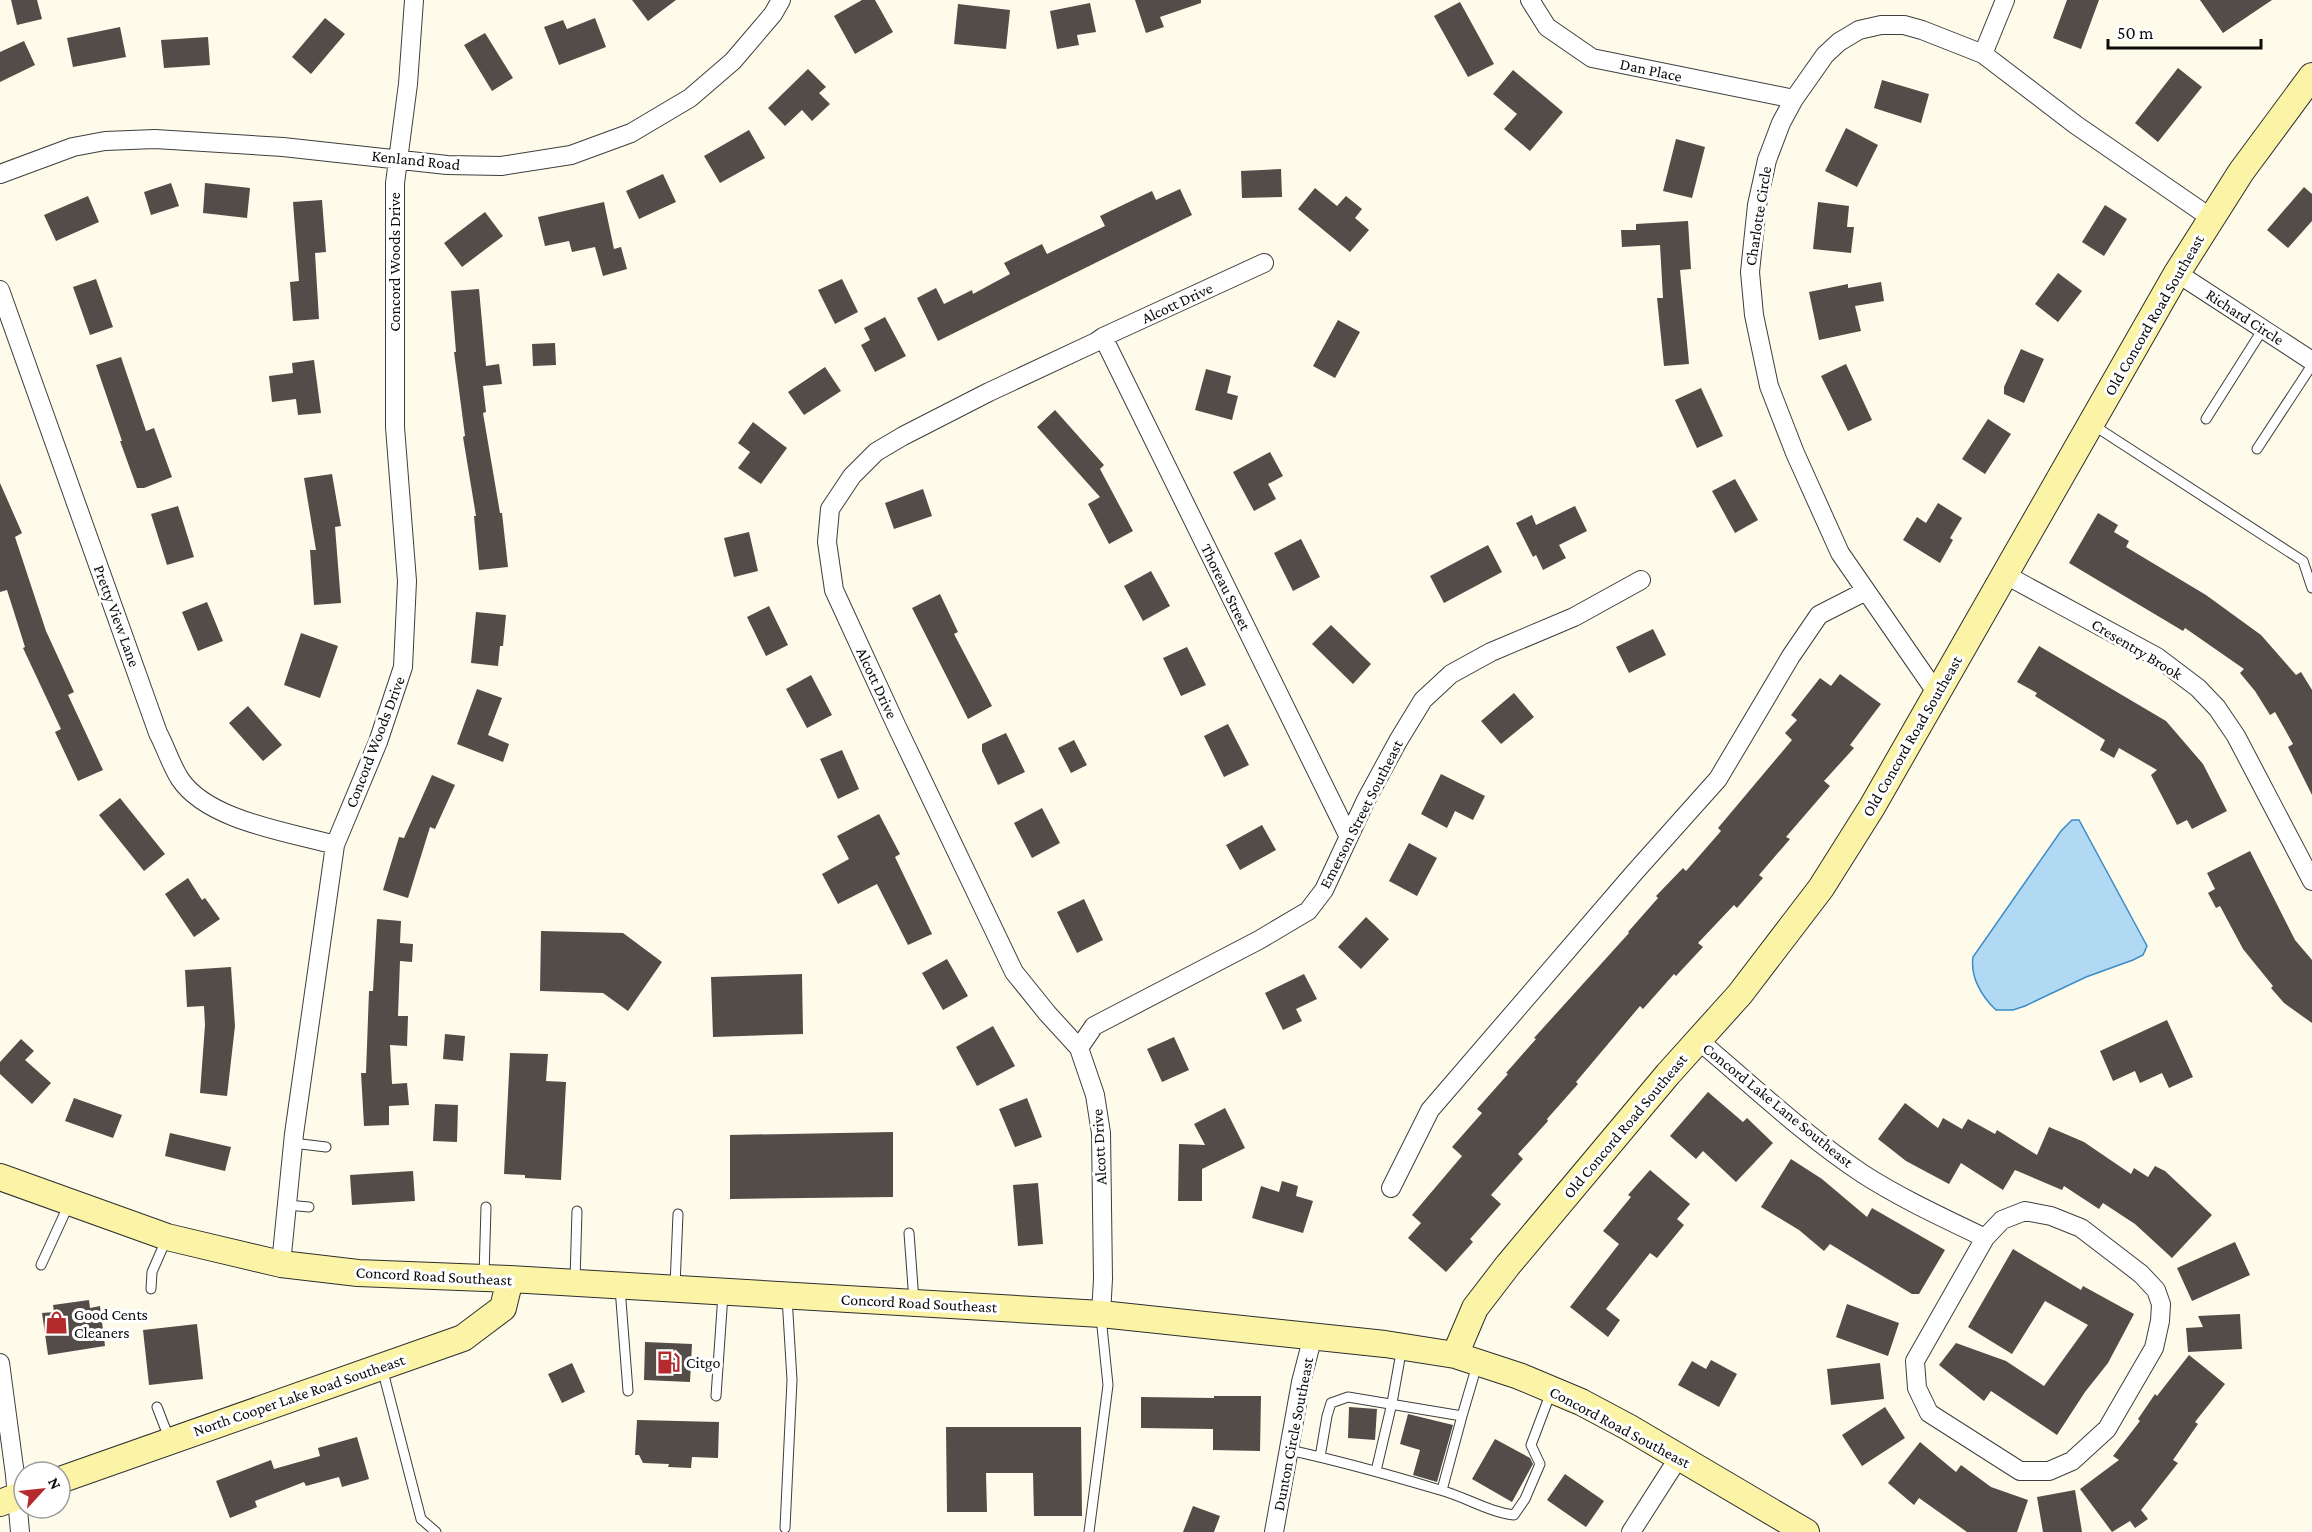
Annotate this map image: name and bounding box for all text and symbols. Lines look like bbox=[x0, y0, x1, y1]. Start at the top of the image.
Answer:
scale bar bbox=[2108, 12, 2261, 50]
text: 50 m bbox=[2117, 23, 2154, 43]
street label: Dan Place bbox=[1618, 55, 1684, 85]
street label: Kenland Road bbox=[371, 147, 462, 173]
street label: Charlotte Circle bbox=[1742, 165, 1774, 267]
street label: Concord Woods Drive bbox=[386, 192, 403, 332]
street label: Old Concord Road Southeast bbox=[2101, 231, 2207, 398]
street label: Alcott Drive bbox=[1139, 279, 1215, 327]
street label: Richard Circle bbox=[2203, 286, 2287, 348]
street label: Thoreau Street bbox=[1198, 541, 1255, 634]
street label: Pretty View Lane bbox=[90, 563, 143, 670]
street label: Cresentry Brook bbox=[2088, 615, 2186, 684]
street label: Alcott Drive bbox=[853, 645, 901, 721]
street label: Old Concord Road Southeast bbox=[1859, 652, 1965, 819]
street label: Concord Woods Drive bbox=[342, 674, 408, 810]
street label: Emerson Street Southeast bbox=[1316, 736, 1406, 891]
street label: Concord Lake Lane Southeast bbox=[1700, 1039, 1857, 1171]
street label: Old Concord Road Southeast bbox=[1560, 1050, 1691, 1201]
street label: Alcott Drive bbox=[1089, 1109, 1109, 1185]
street label: Concord Road Southeast bbox=[355, 1263, 513, 1289]
street label: Concord Road Southeast bbox=[840, 1290, 998, 1316]
place label: Good Cents Cleaners bbox=[74, 1306, 148, 1341]
shop icon: Good Cents Cleaners bbox=[43, 1310, 69, 1336]
fuel station icon: Citgo bbox=[655, 1349, 681, 1375]
street label: North Cooper Lake Road Southeast bbox=[191, 1351, 408, 1440]
place label: Citgo bbox=[686, 1354, 720, 1372]
street label: Dunton Circle Southeast bbox=[1270, 1355, 1316, 1512]
street label: Concord Road Southeast bbox=[1547, 1383, 1694, 1472]
north arrow bbox=[12, 1460, 72, 1520]
text: N bbox=[45, 1475, 65, 1492]

